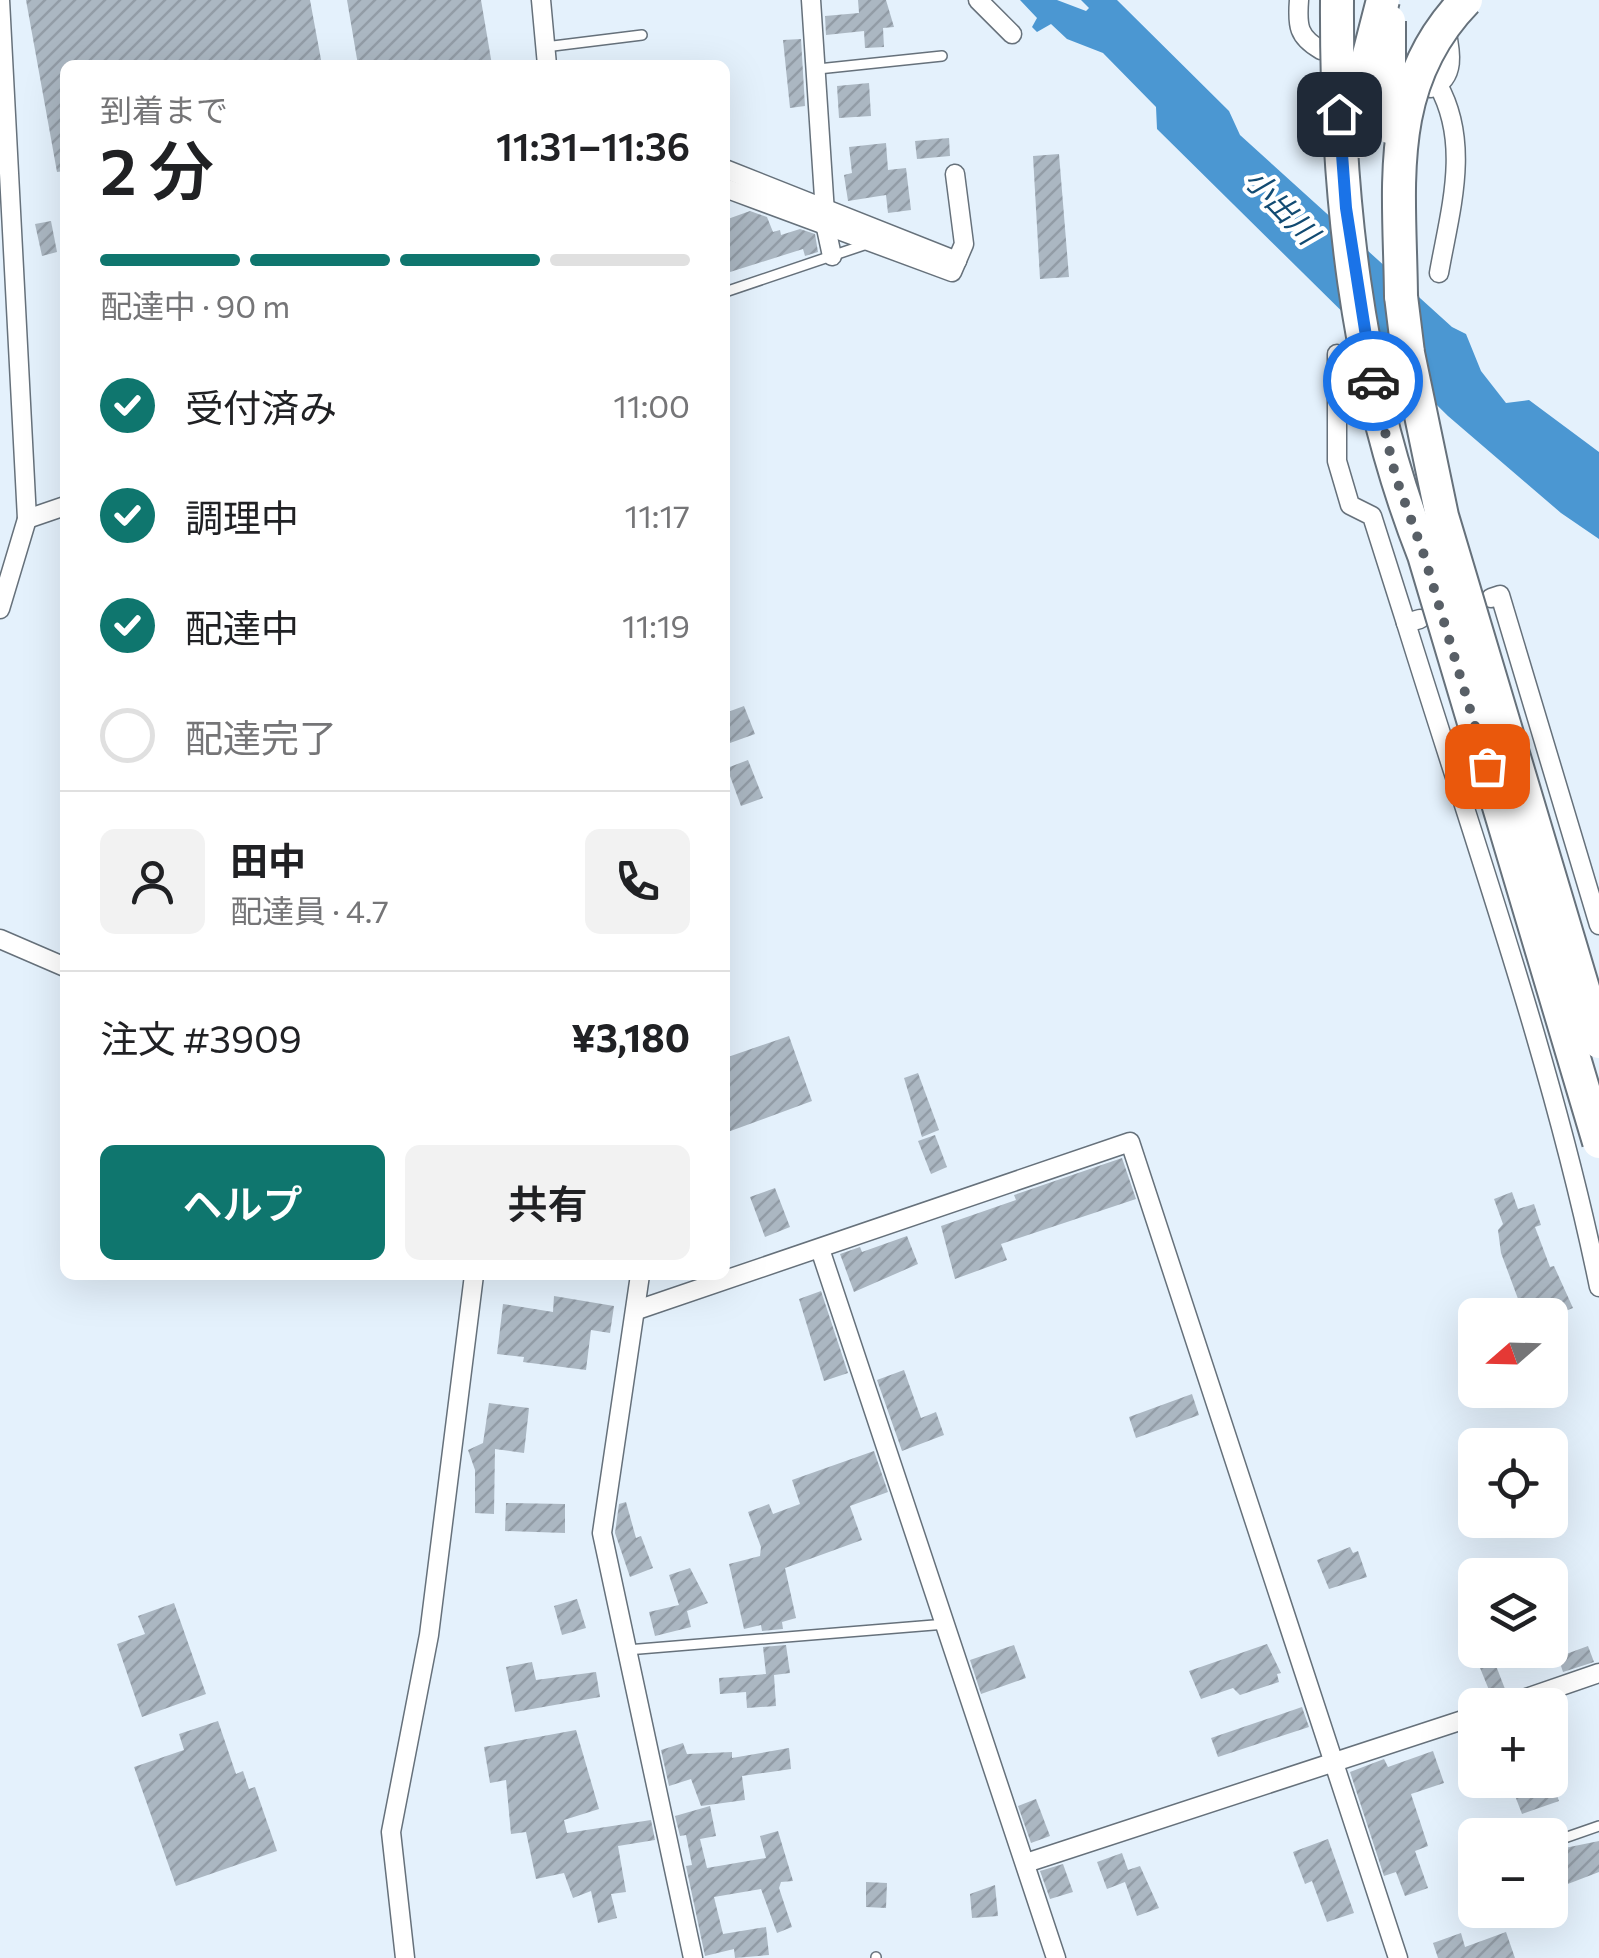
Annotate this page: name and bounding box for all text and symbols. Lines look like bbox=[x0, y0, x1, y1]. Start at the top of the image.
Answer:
pin bbox=[1297, 72, 1382, 157]
icon: home bbox=[1312, 87, 1367, 142]
text: 到着まで bbox=[100, 89, 228, 129]
text: 11:31–11:36 bbox=[496, 122, 690, 169]
text: 2 分 bbox=[100, 129, 214, 208]
water label: 小出川 bbox=[1238, 160, 1329, 253]
text: 配達中 · 90 m bbox=[100, 285, 290, 325]
courier bbox=[1323, 331, 1423, 431]
icon: car bbox=[1346, 354, 1401, 409]
icon: check bbox=[100, 378, 155, 433]
text: 受付済み bbox=[185, 383, 337, 430]
text: 11:00 bbox=[613, 385, 690, 425]
icon: check bbox=[100, 488, 155, 543]
text: 調理中 bbox=[185, 493, 299, 540]
text: 11:17 bbox=[625, 495, 690, 535]
icon: check bbox=[100, 598, 155, 653]
text: 配達中 bbox=[185, 603, 299, 650]
text: 11:19 bbox=[622, 605, 690, 645]
text: 配達完了 bbox=[185, 713, 337, 760]
pin bbox=[1445, 724, 1530, 809]
icon: bag bbox=[1460, 739, 1515, 794]
button: person bbox=[100, 829, 205, 934]
button: phone bbox=[585, 829, 690, 934]
text: 田中 bbox=[230, 836, 306, 883]
text: 配達員 · 4.7 bbox=[230, 890, 389, 930]
text: ¥3,180 bbox=[571, 1013, 690, 1060]
text: 注文 #3909 bbox=[100, 1014, 302, 1061]
button: ヘルプ bbox=[100, 1145, 385, 1260]
button: 共有 bbox=[405, 1145, 690, 1260]
north arrow bbox=[1458, 1298, 1568, 1408]
map controls bbox=[1458, 1298, 1568, 1928]
button: locate bbox=[1458, 1428, 1568, 1538]
button: layers bbox=[1458, 1558, 1568, 1668]
button: + bbox=[1458, 1688, 1568, 1798]
button: − bbox=[1458, 1818, 1568, 1928]

